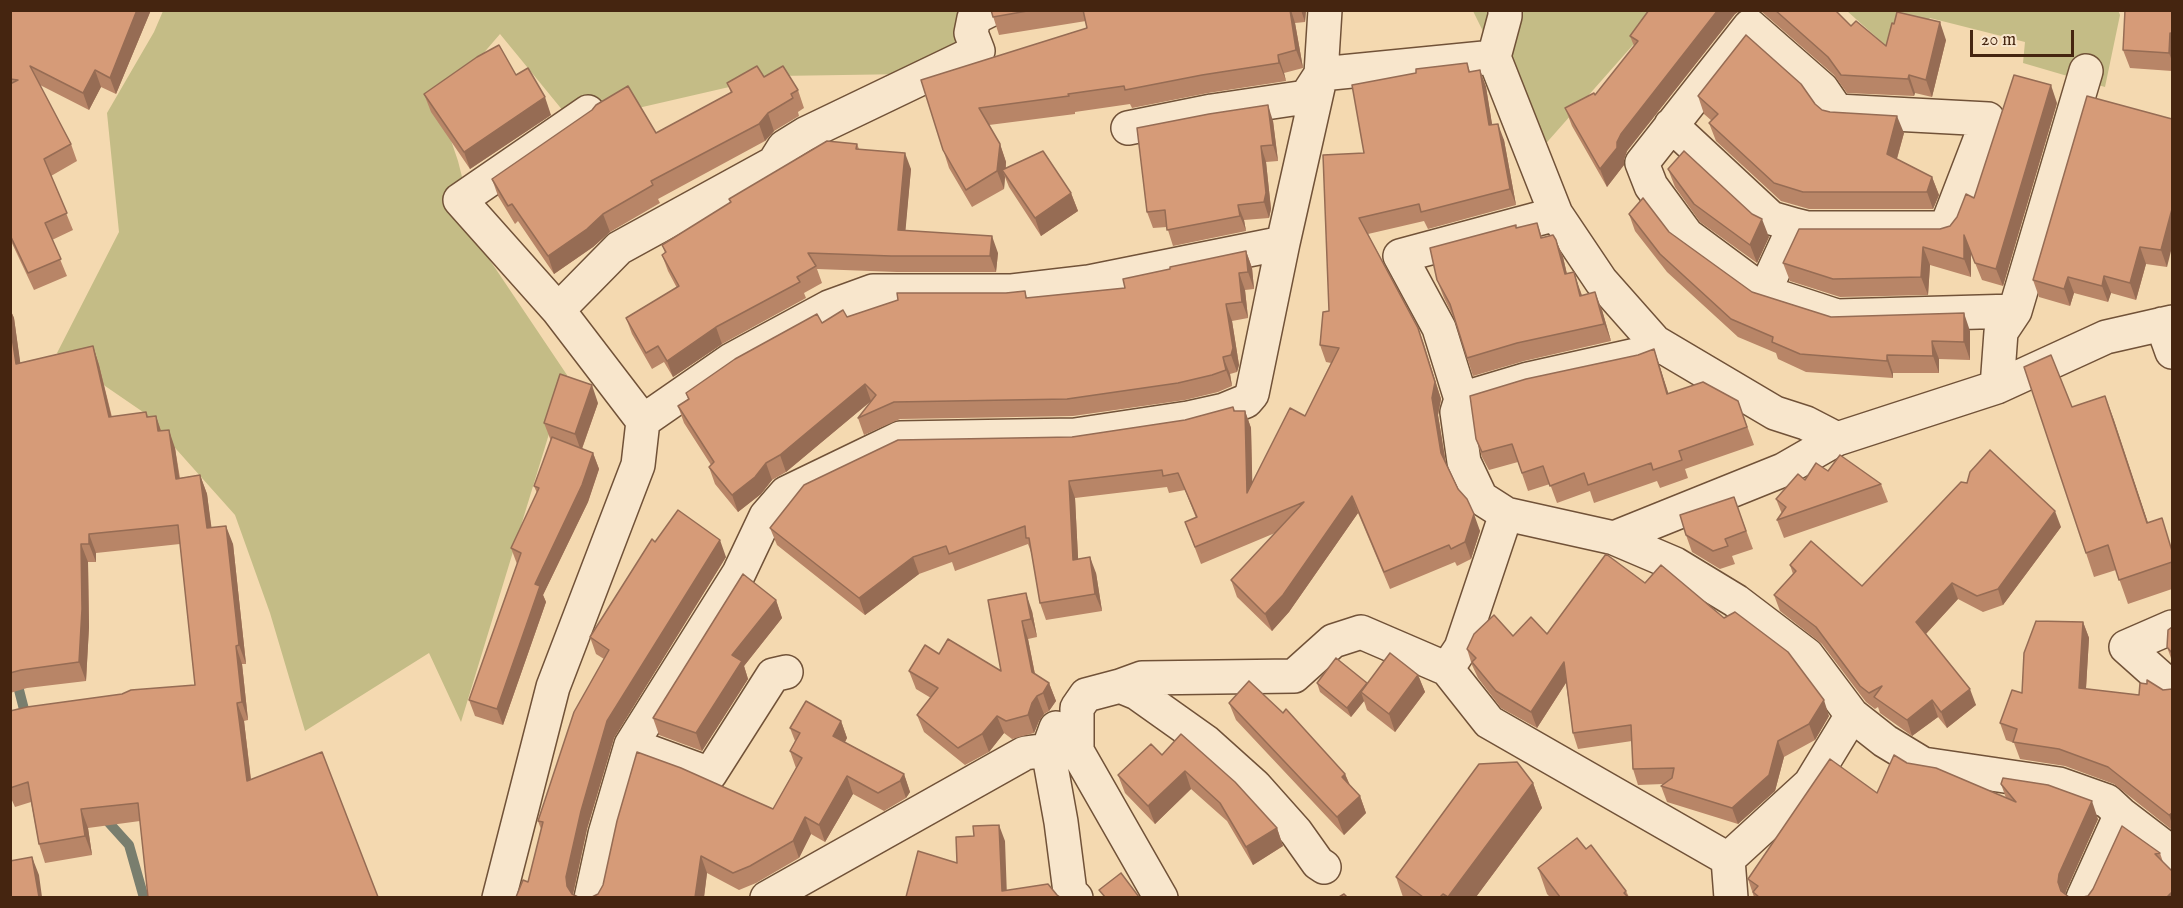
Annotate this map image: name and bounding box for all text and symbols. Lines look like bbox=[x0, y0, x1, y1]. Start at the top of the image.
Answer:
scale bar bbox=[1973, 18, 2076, 56]
text: 20 m bbox=[1981, 29, 2016, 52]

